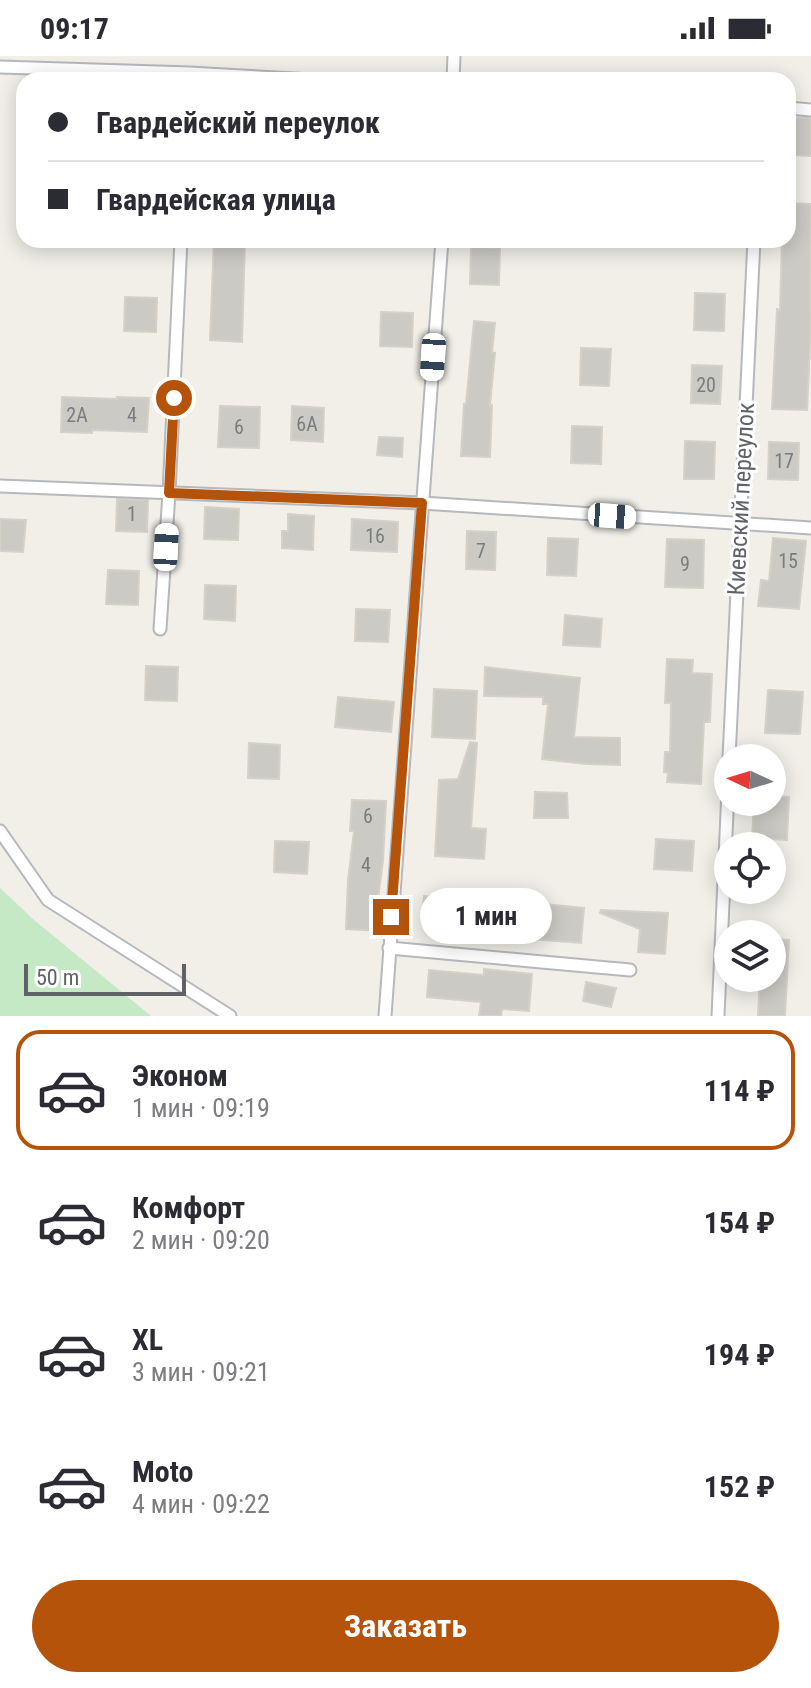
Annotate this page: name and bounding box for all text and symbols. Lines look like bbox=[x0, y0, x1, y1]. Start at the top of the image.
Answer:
text: 09:17 bbox=[40, 11, 109, 46]
text: Гвардейский переулок bbox=[96, 105, 380, 140]
text: Гвардейская улица bbox=[96, 182, 336, 217]
car bbox=[419, 332, 447, 382]
house number: 20 bbox=[696, 373, 716, 397]
route start bbox=[156, 380, 192, 416]
street label: Киевский переулок bbox=[722, 401, 760, 596]
house number: 2А bbox=[66, 403, 88, 427]
house number: 4 bbox=[127, 403, 137, 427]
house number: 6А bbox=[296, 412, 318, 436]
house number: 6 bbox=[234, 415, 244, 439]
house number: 17 bbox=[774, 449, 794, 473]
house number: 1 bbox=[127, 502, 137, 526]
car bbox=[587, 502, 637, 530]
car bbox=[153, 522, 179, 572]
house number: 16 bbox=[365, 524, 385, 548]
house number: 7 bbox=[476, 539, 486, 563]
house number: 15 bbox=[778, 549, 798, 573]
house number: 9 bbox=[680, 552, 690, 576]
north arrow bbox=[714, 744, 786, 816]
map controls bbox=[714, 744, 786, 992]
house number: 6 bbox=[363, 804, 373, 828]
button: locate bbox=[714, 832, 786, 904]
house number: 4 bbox=[361, 853, 371, 877]
callout: 1 мин bbox=[419, 889, 551, 945]
route end bbox=[373, 899, 409, 935]
text: 1 мин bbox=[455, 901, 517, 931]
button: layers bbox=[714, 920, 786, 992]
scale bar bbox=[24, 960, 186, 996]
text: 50 m bbox=[36, 965, 79, 990]
icon: car bbox=[36, 1054, 108, 1126]
text: Эконом bbox=[132, 1058, 228, 1093]
text: 114 ₽ bbox=[704, 1073, 775, 1108]
text: 1 мин · 09:19 bbox=[132, 1093, 270, 1123]
icon: car bbox=[36, 1186, 108, 1258]
text: Комфорт bbox=[132, 1190, 245, 1225]
text: 154 ₽ bbox=[704, 1205, 775, 1240]
text: 2 мин · 09:20 bbox=[132, 1225, 270, 1255]
icon: car bbox=[36, 1318, 108, 1390]
text: XL bbox=[132, 1322, 163, 1357]
text: 194 ₽ bbox=[704, 1337, 775, 1372]
text: 3 мин · 09:21 bbox=[132, 1357, 270, 1387]
icon: car bbox=[36, 1450, 108, 1522]
text: Moto bbox=[132, 1454, 193, 1489]
text: 152 ₽ bbox=[704, 1469, 775, 1504]
text: 4 мин · 09:22 bbox=[132, 1489, 270, 1519]
button: Заказать bbox=[32, 1580, 779, 1672]

